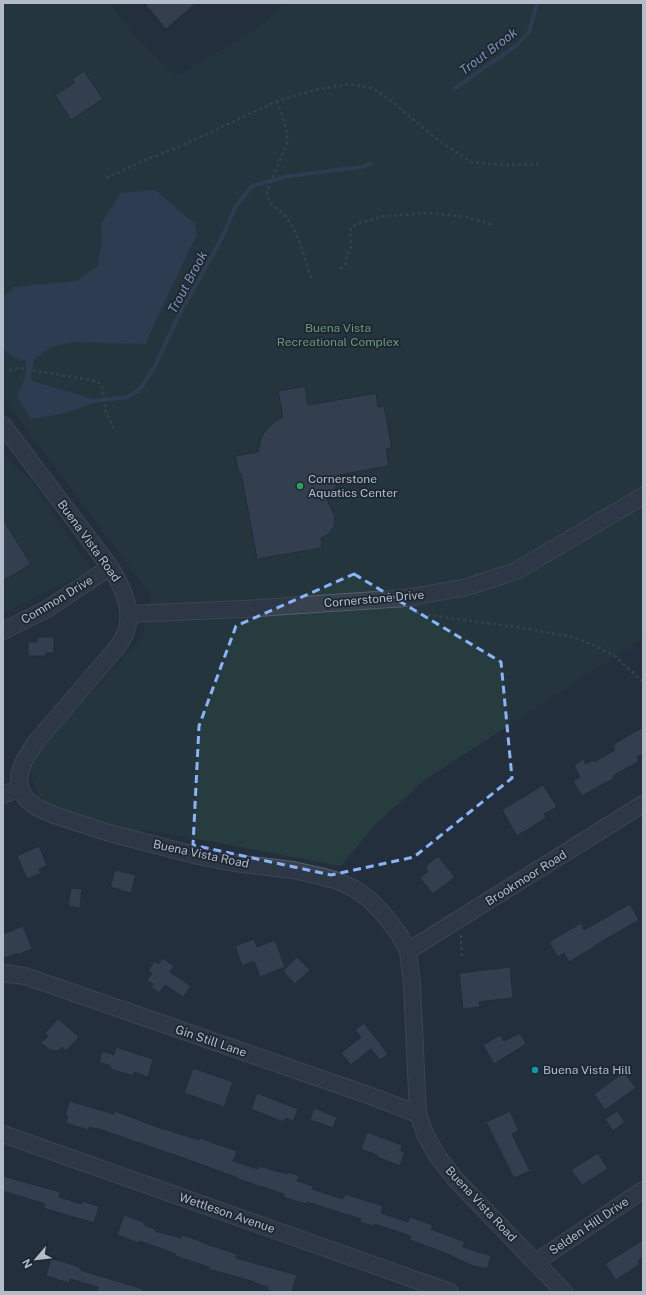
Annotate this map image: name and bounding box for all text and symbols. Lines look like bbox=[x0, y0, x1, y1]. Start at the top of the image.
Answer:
water label: Trout Brook bbox=[456, 25, 520, 78]
water label: Trout Brook bbox=[165, 248, 210, 316]
park label: Buena Vista Recreational Complex bbox=[277, 321, 399, 349]
place label: Cornerstone Aquatics Center bbox=[308, 472, 398, 500]
marker: Cornerstone Aquatics Center bbox=[295, 481, 305, 491]
street label: Buena Vista Road bbox=[55, 497, 123, 585]
street label: Common Drive bbox=[19, 573, 96, 627]
street label: Cornerstone Drive bbox=[323, 588, 425, 610]
street label: Buena Vista Road bbox=[152, 837, 250, 871]
street label: Brookmoor Road bbox=[483, 847, 569, 909]
street label: Gin Still Lane bbox=[174, 1022, 249, 1060]
place label: Buena Vista Hill bbox=[543, 1063, 632, 1077]
marker: Buena Vista Hill bbox=[530, 1065, 540, 1075]
street label: Buena Vista Road bbox=[443, 1164, 519, 1244]
street label: Wettleson Avenue bbox=[177, 1190, 277, 1236]
street label: Selden Hill Drive bbox=[547, 1194, 632, 1258]
north arrow bbox=[16, 1239, 56, 1279]
text: N bbox=[20, 1257, 34, 1270]

